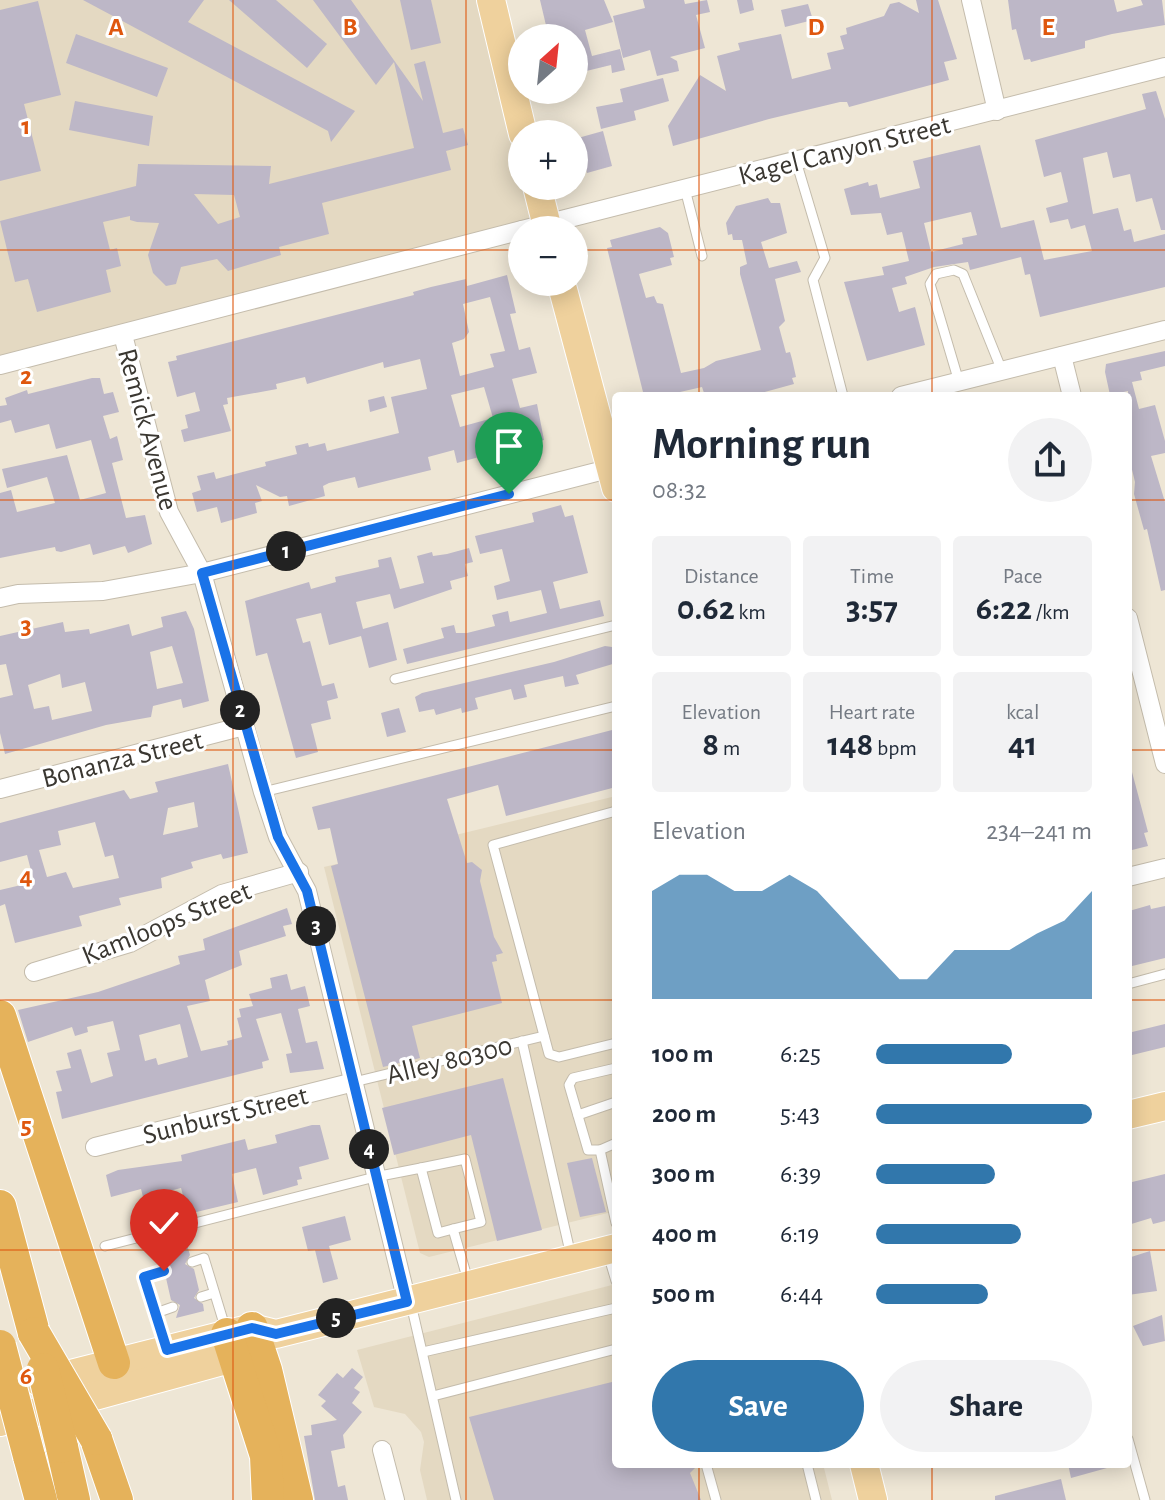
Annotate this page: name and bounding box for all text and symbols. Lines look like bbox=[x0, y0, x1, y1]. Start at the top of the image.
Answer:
text: A bbox=[108, 14, 124, 40]
text: B bbox=[342, 14, 358, 40]
text: D bbox=[807, 14, 825, 40]
text: E bbox=[1041, 14, 1055, 40]
north arrow bbox=[508, 24, 588, 104]
map controls bbox=[508, 24, 588, 296]
street label: Kagel Canyon Street bbox=[736, 111, 953, 191]
text: 1 bbox=[21, 113, 31, 139]
button: + bbox=[508, 120, 588, 200]
button: − bbox=[508, 216, 588, 296]
street label: Remick Avenue bbox=[112, 346, 182, 514]
text: 2 bbox=[20, 363, 32, 389]
pin bbox=[475, 412, 543, 494]
button: share bbox=[1008, 418, 1092, 502]
text: Morning run bbox=[652, 423, 871, 467]
icon: arrive bbox=[487, 424, 531, 468]
text: 08:32 bbox=[652, 477, 707, 503]
pin: 1 bbox=[266, 531, 306, 571]
text: 1 bbox=[282, 540, 290, 562]
text: Distance bbox=[684, 565, 759, 587]
text: Time bbox=[850, 565, 894, 587]
text: Pace bbox=[1003, 565, 1042, 587]
text: 0.62 bbox=[677, 592, 735, 626]
text: 3:57 bbox=[846, 592, 898, 626]
text: 6:22 bbox=[976, 592, 1032, 626]
text: km bbox=[735, 601, 766, 623]
text: /km bbox=[1032, 601, 1070, 623]
text: 3 bbox=[20, 613, 32, 639]
pin: 2 bbox=[220, 690, 260, 730]
text: 2 bbox=[235, 699, 245, 721]
text: Elevation bbox=[682, 701, 761, 723]
text: Heart rate bbox=[829, 701, 915, 723]
text: kcal bbox=[1006, 701, 1039, 723]
street label: Bonanza Street bbox=[39, 726, 206, 793]
text: 8 bbox=[702, 728, 719, 762]
text: 148 bbox=[827, 728, 873, 762]
text: 41 bbox=[1008, 728, 1037, 762]
text: m bbox=[719, 737, 740, 759]
text: bpm bbox=[873, 737, 917, 759]
text: Elevation bbox=[652, 818, 746, 844]
text: 234–241 m bbox=[986, 818, 1092, 844]
text: 4 bbox=[19, 863, 33, 889]
street label: Kamloops Street bbox=[78, 877, 255, 970]
pin: 3 bbox=[296, 906, 336, 946]
text: 3 bbox=[311, 915, 321, 937]
street label: Alley 80300 bbox=[384, 1032, 515, 1090]
text: 100 m bbox=[652, 1041, 713, 1067]
text: 6:25 bbox=[780, 1041, 821, 1067]
street label: Sunburst Street bbox=[140, 1082, 311, 1150]
text: 200 m bbox=[652, 1101, 716, 1127]
text: 5:43 bbox=[780, 1101, 820, 1127]
text: 5 bbox=[20, 1113, 32, 1139]
pin: 4 bbox=[349, 1129, 389, 1169]
text: 4 bbox=[363, 1138, 375, 1160]
text: 300 m bbox=[652, 1161, 715, 1187]
text: 6:39 bbox=[780, 1161, 821, 1187]
pin bbox=[130, 1189, 198, 1271]
icon: check bbox=[142, 1201, 186, 1245]
text: 400 m bbox=[652, 1221, 717, 1247]
text: 6:19 bbox=[780, 1221, 819, 1247]
text: 500 m bbox=[652, 1281, 715, 1307]
text: 6:44 bbox=[780, 1281, 823, 1307]
pin: 5 bbox=[316, 1298, 356, 1338]
text: 5 bbox=[331, 1307, 341, 1329]
button: Save bbox=[652, 1360, 864, 1452]
button: Share bbox=[880, 1360, 1092, 1452]
text: 6 bbox=[20, 1363, 32, 1389]

